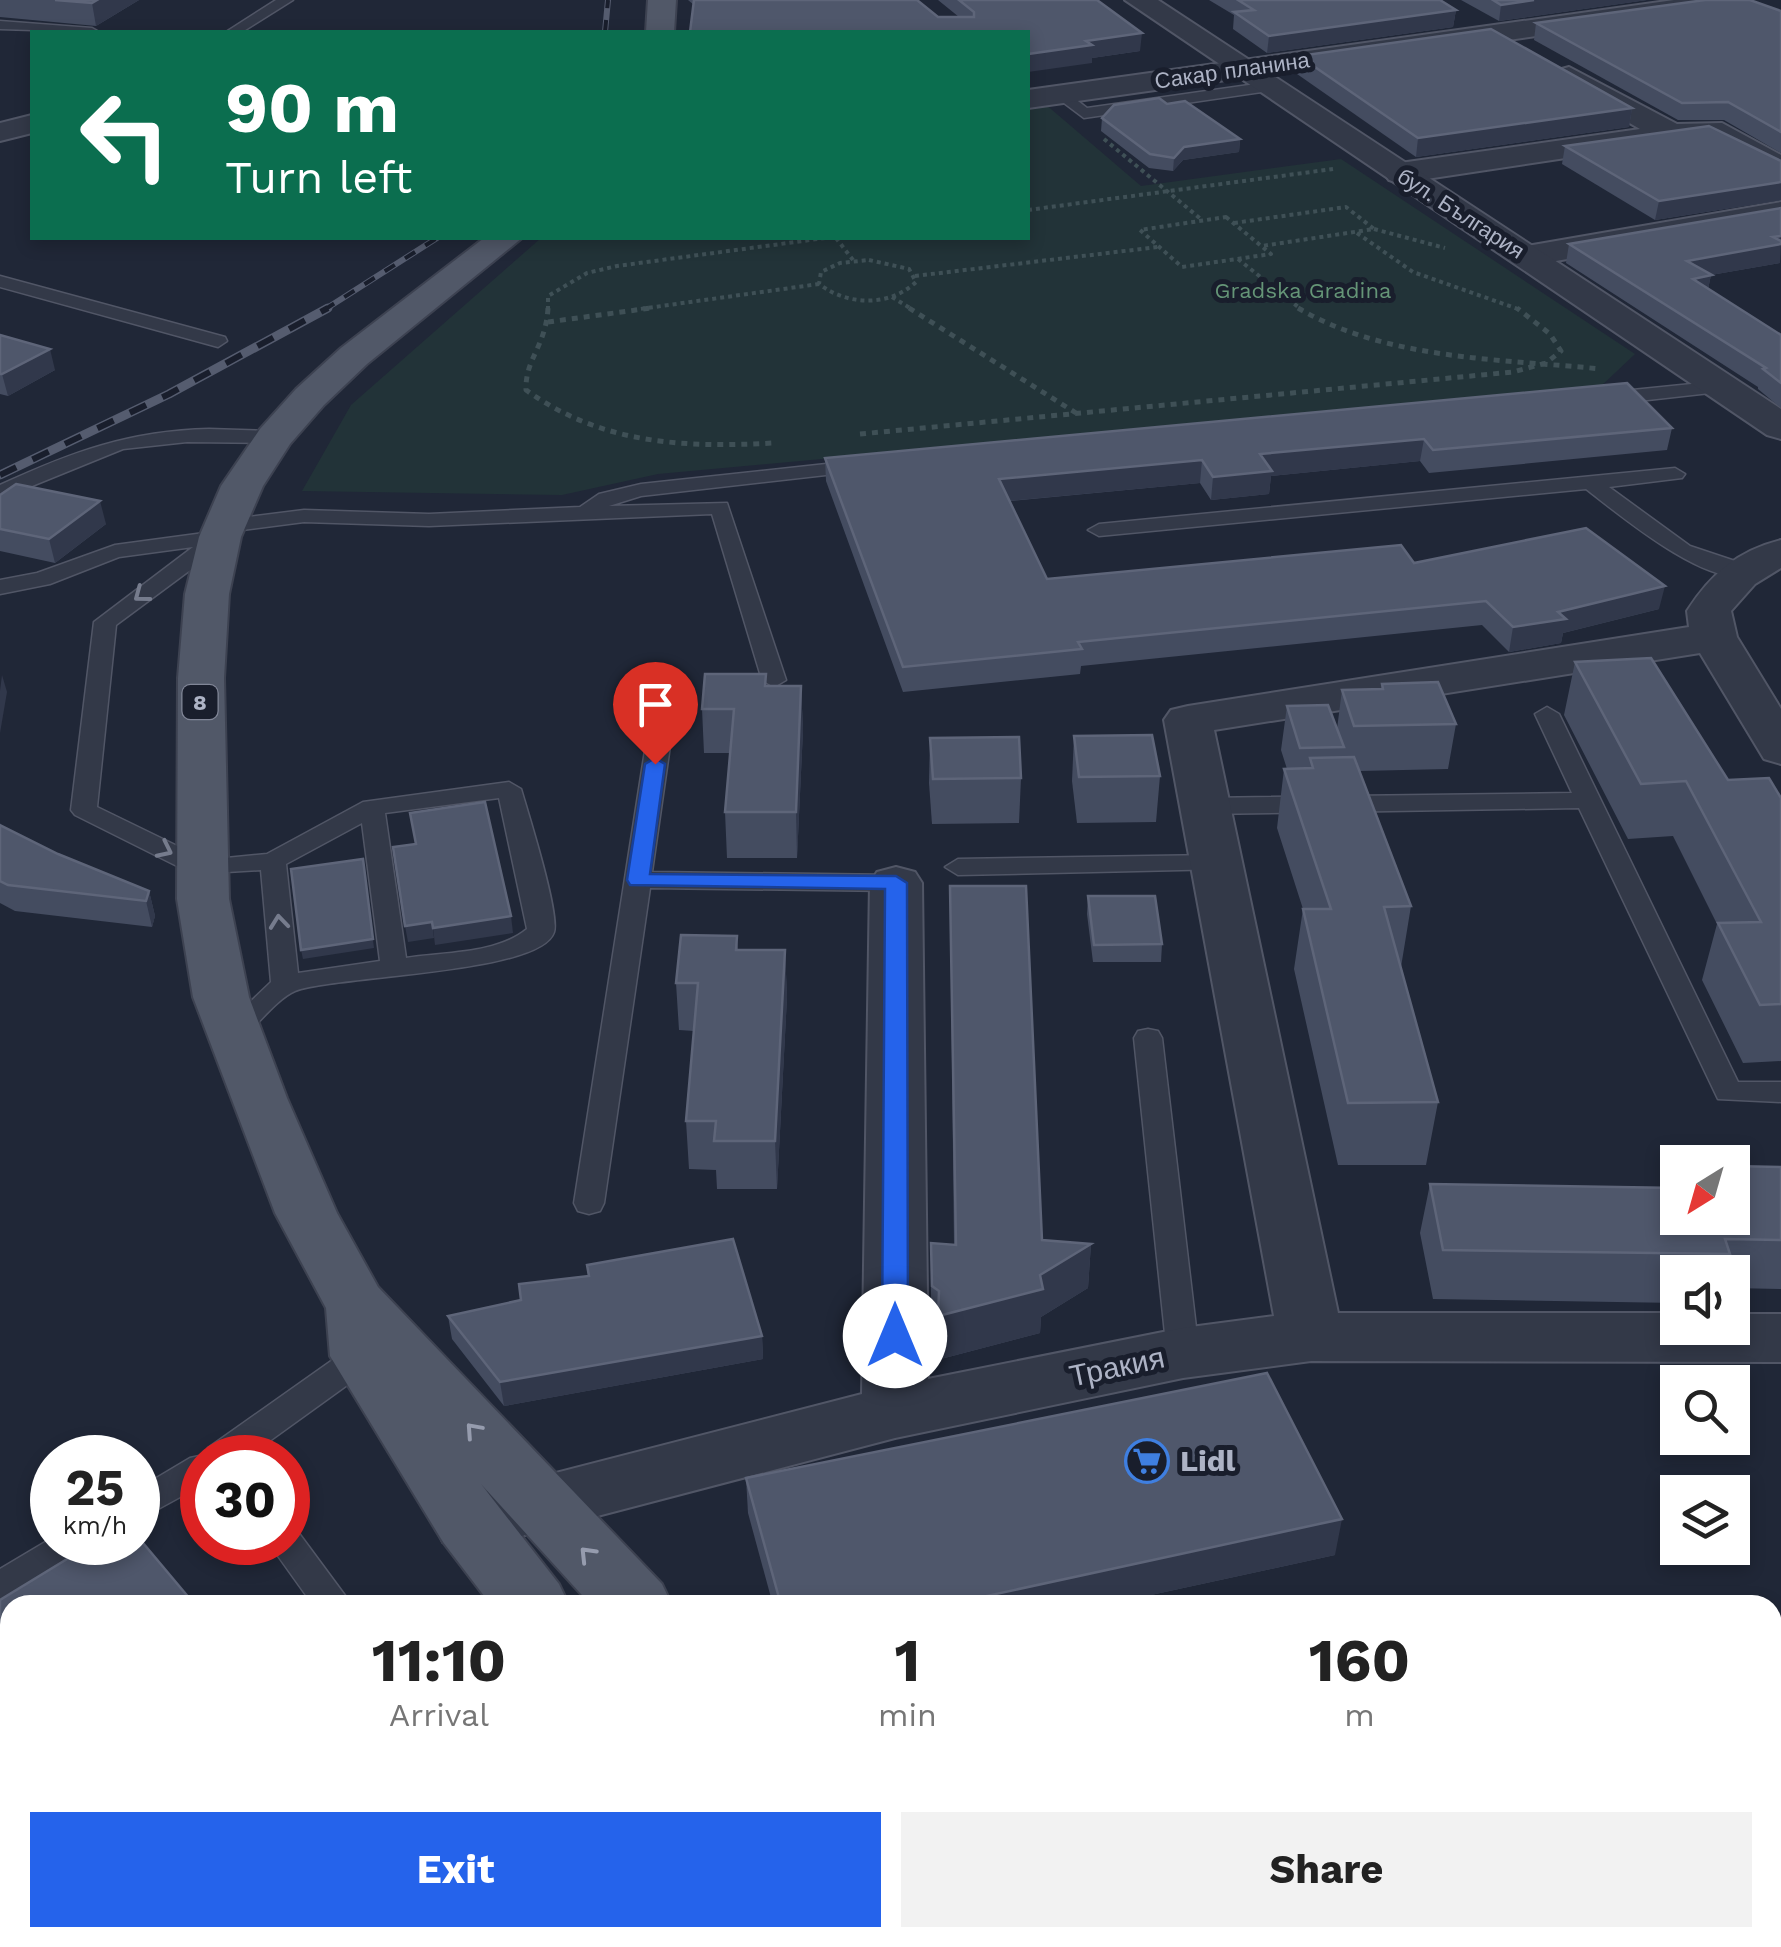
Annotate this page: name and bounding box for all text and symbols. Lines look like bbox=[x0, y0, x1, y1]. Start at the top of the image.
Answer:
street label: Сакар планина bbox=[1153, 47, 1312, 94]
text: 90 m bbox=[225, 67, 399, 149]
icon: left bbox=[60, 70, 190, 200]
text: Turn left bbox=[225, 151, 412, 204]
street label: бул. България bbox=[1393, 163, 1529, 264]
park label: Gradska Gradina bbox=[1215, 278, 1391, 303]
one-way arrow bbox=[134, 584, 152, 601]
pin bbox=[613, 662, 698, 765]
icon: arrive bbox=[628, 677, 683, 732]
road number: 8 bbox=[182, 685, 218, 719]
one-way arrow bbox=[155, 838, 173, 857]
one-way arrow bbox=[269, 914, 291, 930]
north arrow bbox=[1660, 1145, 1750, 1235]
map controls bbox=[1660, 1145, 1750, 1565]
button: sound bbox=[1660, 1255, 1750, 1345]
position arrow bbox=[843, 1284, 947, 1388]
street label: Тракия bbox=[1066, 1339, 1168, 1394]
button: search bbox=[1660, 1365, 1750, 1455]
one-way arrow bbox=[467, 1423, 485, 1442]
speed limit sign: 30 bbox=[180, 1435, 310, 1565]
supermarket icon: Lidl bbox=[1124, 1438, 1170, 1484]
place label: Lidl bbox=[1180, 1443, 1236, 1478]
text: 25 bbox=[66, 1458, 124, 1517]
button: layers bbox=[1660, 1475, 1750, 1565]
text: km/h bbox=[63, 1511, 127, 1540]
one-way arrow bbox=[581, 1548, 599, 1566]
text: 11:10 bbox=[372, 1625, 506, 1696]
text: 1 bbox=[894, 1625, 920, 1696]
text: 160 bbox=[1309, 1625, 1410, 1696]
text: Arrival bbox=[389, 1696, 489, 1734]
text: min bbox=[878, 1696, 937, 1734]
text: m bbox=[1344, 1696, 1375, 1734]
button: Exit bbox=[30, 1812, 881, 1927]
button: Share bbox=[901, 1812, 1752, 1927]

